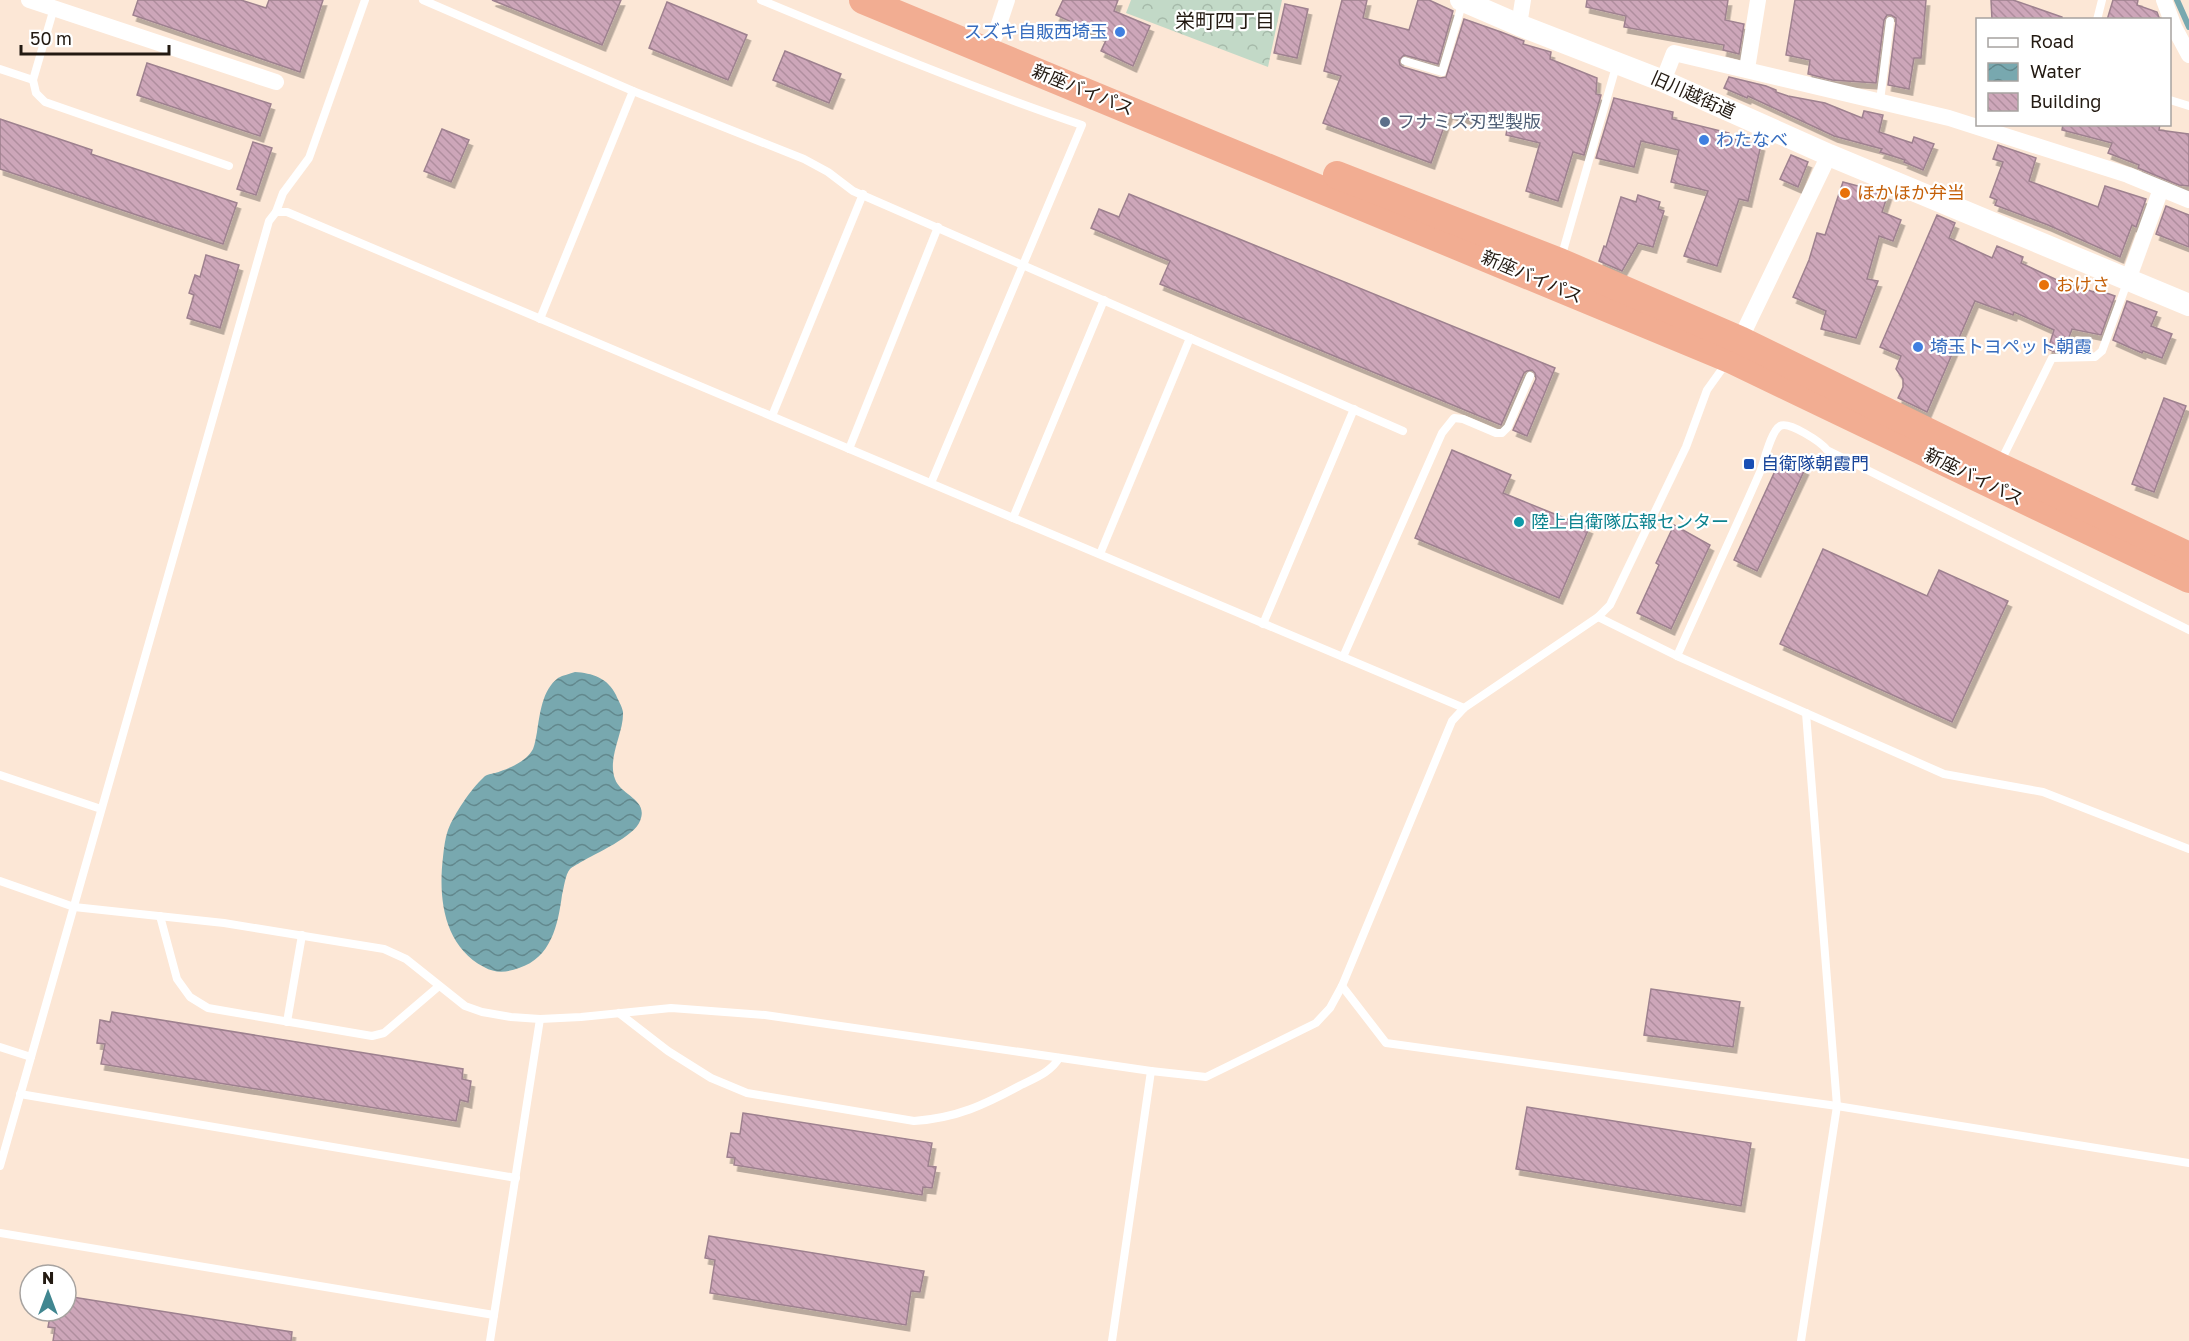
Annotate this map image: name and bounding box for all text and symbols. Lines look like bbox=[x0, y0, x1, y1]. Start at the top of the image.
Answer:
district label: 栄町四丁目 bbox=[1175, 8, 1275, 32]
scale bar bbox=[21, 18, 170, 56]
legend bbox=[1976, 18, 2171, 126]
place label: スズキ自販西埼玉 bbox=[964, 20, 1108, 42]
marker: スズキ自販西埼玉 bbox=[1113, 25, 1127, 39]
text: 50 m bbox=[30, 27, 72, 49]
text: Road bbox=[2030, 30, 2074, 52]
street label: 新座バイパス bbox=[1029, 59, 1137, 119]
text: Water bbox=[2030, 60, 2081, 82]
street label: 旧川越街道 bbox=[1648, 66, 1739, 122]
text: Building bbox=[2030, 90, 2101, 112]
place label: フナミズ刃型製版 bbox=[1397, 110, 1541, 132]
marker: フナミズ刃型製版 bbox=[1378, 115, 1392, 129]
place label: わたなべ bbox=[1716, 128, 1788, 150]
marker: わたなべ bbox=[1697, 133, 1711, 147]
place label: ほかほか弁当 bbox=[1857, 181, 1965, 203]
marker: ほかほか弁当 bbox=[1838, 186, 1852, 200]
street label: 新座バイパス bbox=[1479, 245, 1586, 307]
place label: おけさ bbox=[2056, 273, 2110, 295]
marker: おけさ bbox=[2037, 278, 2051, 292]
place label: 埼玉トヨペット朝霞 bbox=[1930, 335, 2092, 357]
marker: 埼玉トヨペット朝霞 bbox=[1911, 340, 1925, 354]
street label: 新座バイパス bbox=[1921, 443, 2028, 510]
place label: 自衛隊朝霞門 bbox=[1761, 452, 1869, 474]
marker: 自衛隊朝霞門 bbox=[1742, 457, 1756, 471]
place label: 陸上自衛隊広報センター bbox=[1531, 510, 1729, 532]
marker: 陸上自衛隊広報センター bbox=[1512, 515, 1526, 529]
north arrow bbox=[18, 1263, 78, 1323]
text: N bbox=[42, 1268, 54, 1288]

